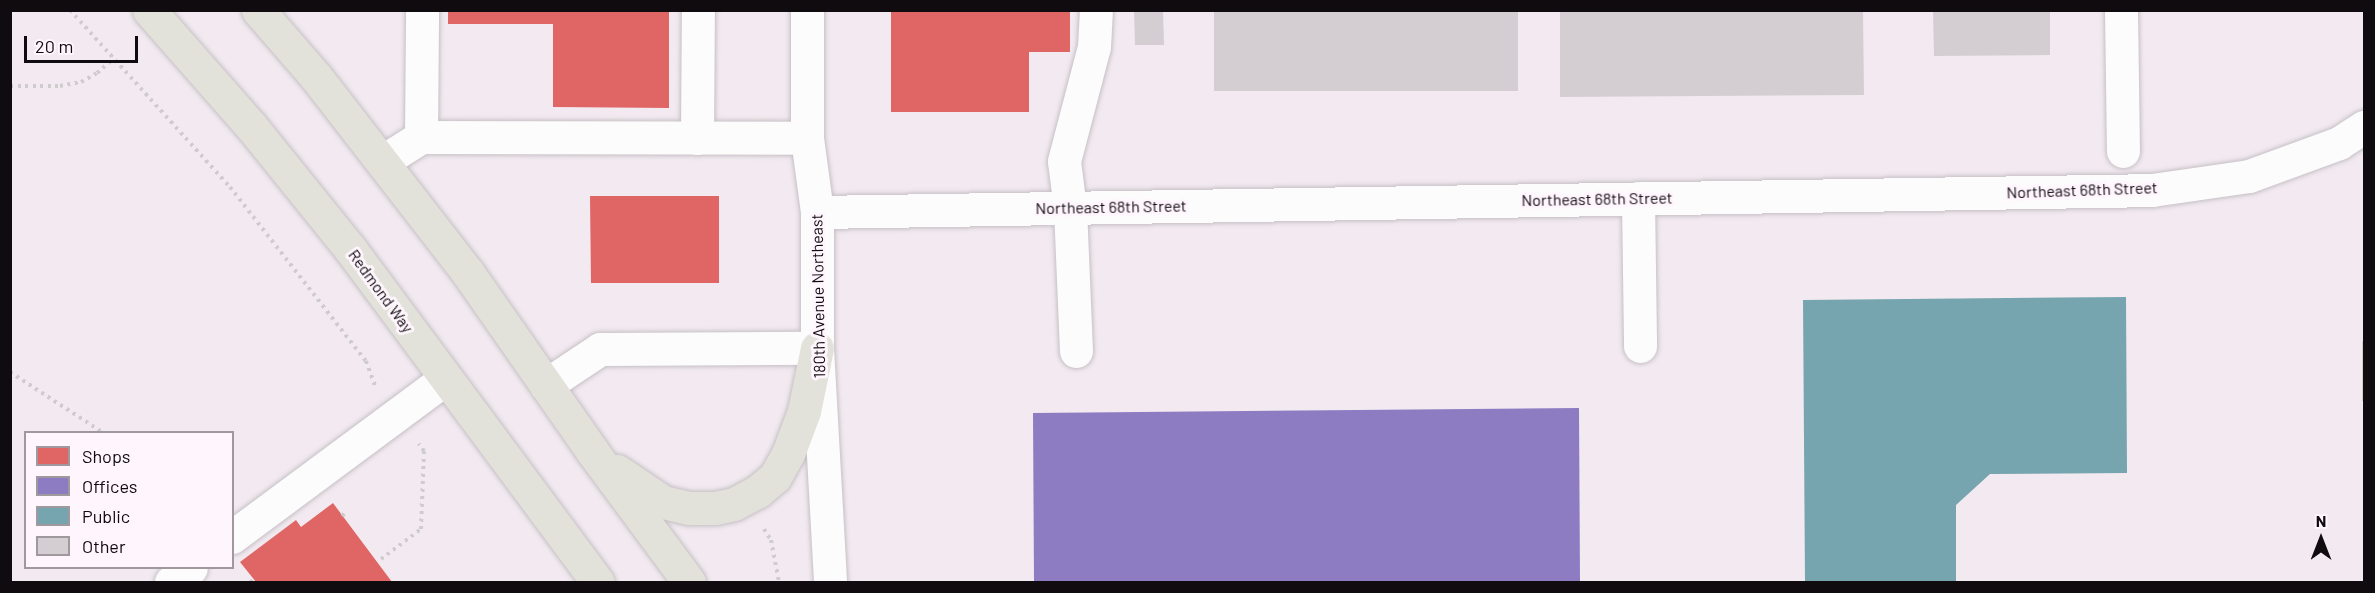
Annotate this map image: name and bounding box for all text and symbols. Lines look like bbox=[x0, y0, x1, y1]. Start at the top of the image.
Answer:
scale bar bbox=[27, 24, 141, 62]
text: 20 m bbox=[35, 35, 73, 57]
street label: Northeast 68th Street bbox=[2006, 178, 2158, 202]
street label: Northeast 68th Street bbox=[1521, 188, 1673, 210]
street label: Northeast 68th Street bbox=[1035, 196, 1187, 218]
street label: 180th Avenue Northeast bbox=[807, 213, 829, 379]
street label: Redmond Way bbox=[344, 246, 418, 336]
legend bbox=[24, 431, 234, 569]
text: Shops bbox=[82, 445, 131, 467]
text: Offices bbox=[82, 475, 138, 497]
text: Public bbox=[82, 505, 130, 527]
north arrow bbox=[2291, 509, 2351, 569]
text: N bbox=[2316, 511, 2326, 530]
text: Other bbox=[82, 535, 125, 557]

